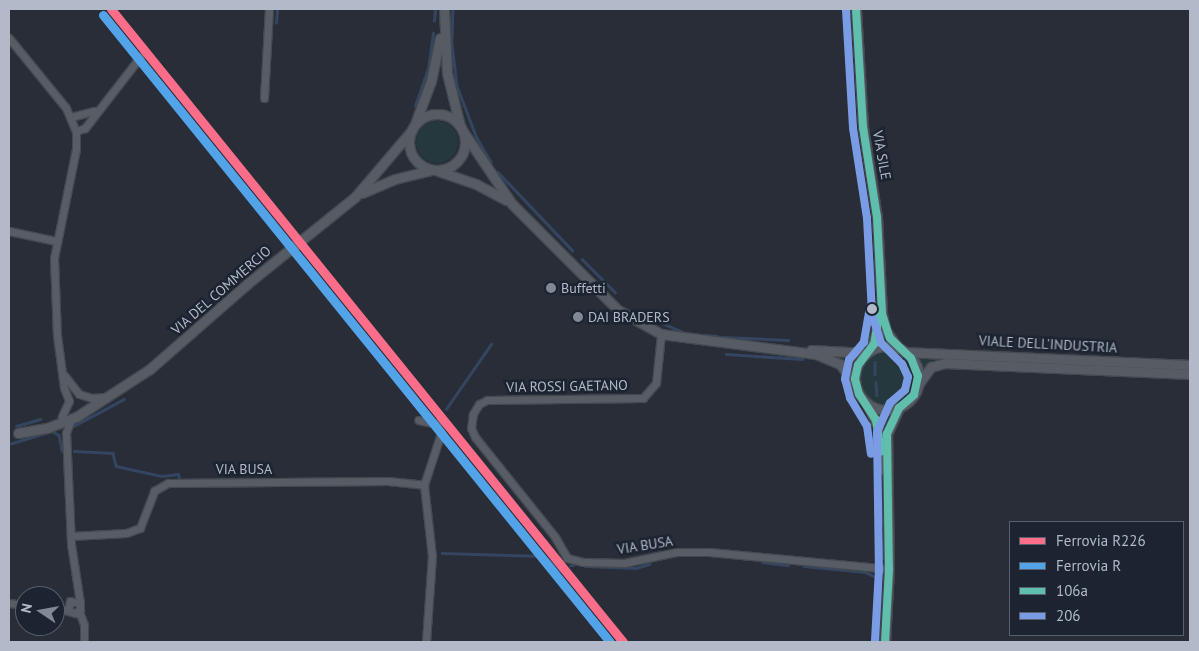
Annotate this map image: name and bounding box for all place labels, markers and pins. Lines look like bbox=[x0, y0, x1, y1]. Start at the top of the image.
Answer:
place label: Buffetti bbox=[561, 280, 606, 296]
marker: Buffetti bbox=[545, 282, 557, 294]
unlabelled marker bbox=[867, 304, 877, 314]
place label: DAI BRADERS bbox=[588, 309, 670, 325]
marker: DAI BRADERS bbox=[572, 311, 584, 323]

